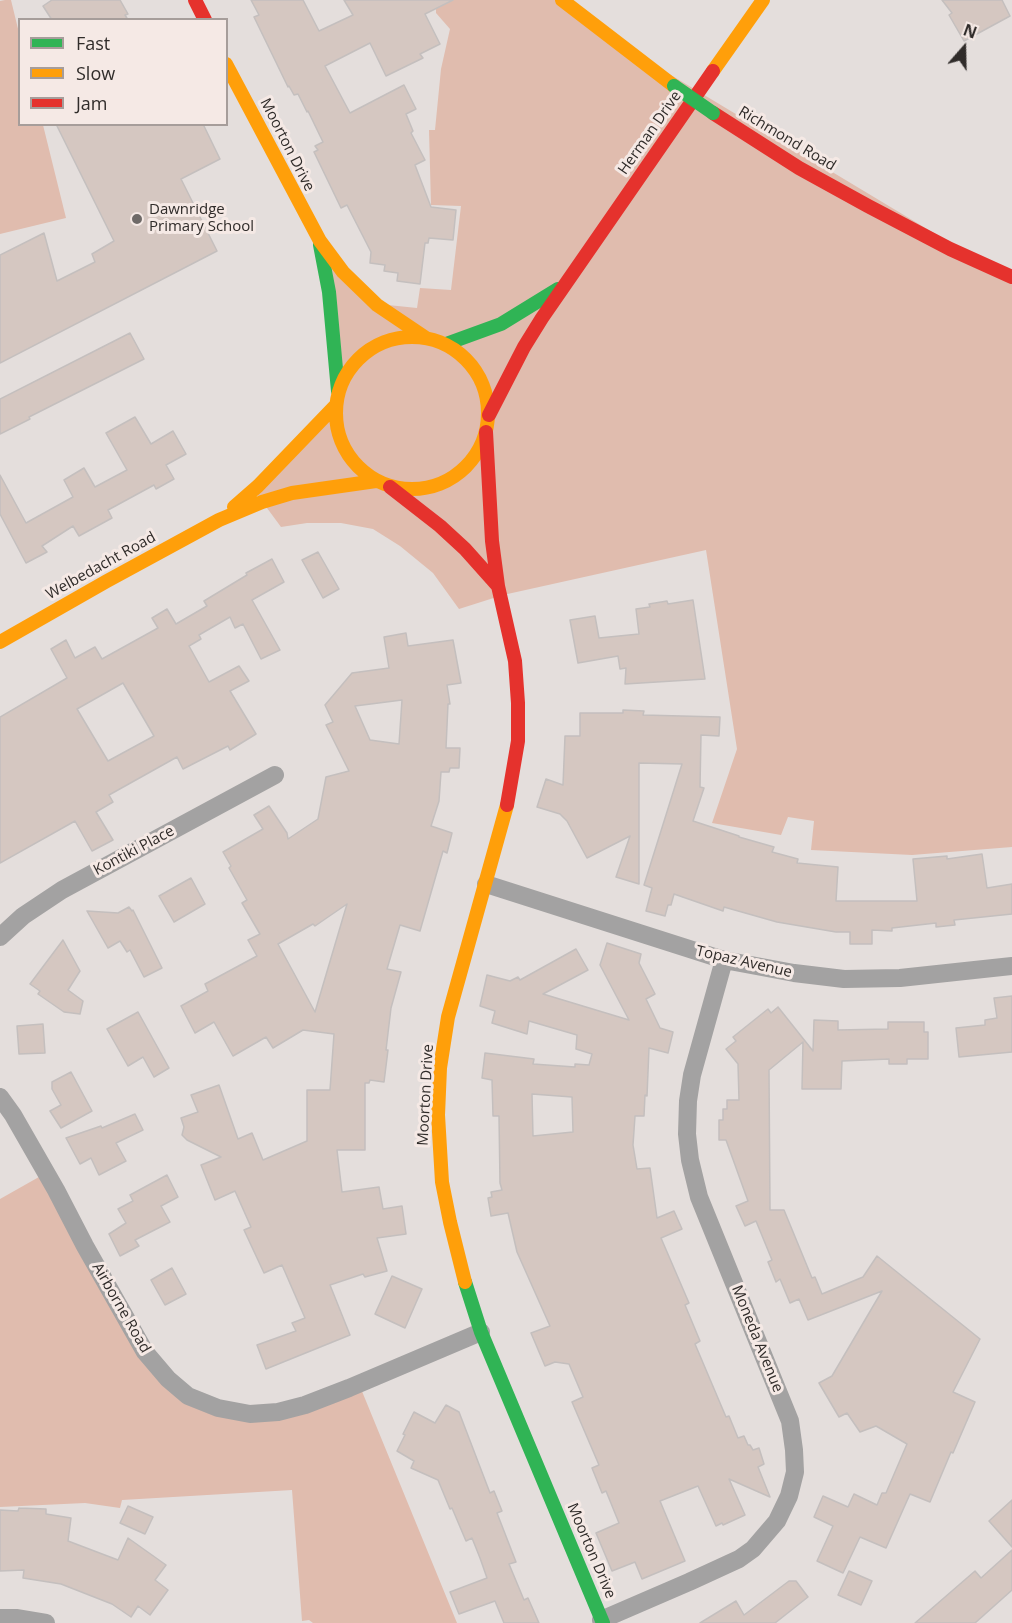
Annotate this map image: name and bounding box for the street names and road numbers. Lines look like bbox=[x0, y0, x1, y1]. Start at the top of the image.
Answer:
street label: Herman Drive bbox=[615, 88, 685, 178]
street label: Moorton Drive bbox=[256, 96, 318, 194]
street label: Richmond Road bbox=[735, 103, 839, 175]
street label: Welbedacht Road bbox=[43, 528, 159, 604]
street label: Kontiki Place bbox=[91, 822, 177, 880]
street label: Topaz Avenue bbox=[694, 942, 794, 982]
street label: Moorton Drive bbox=[414, 1044, 438, 1146]
street label: Airborne Road bbox=[88, 1260, 154, 1356]
street label: Moneda Avenue bbox=[727, 1283, 787, 1395]
street label: Moorton Drive bbox=[563, 1501, 619, 1601]

